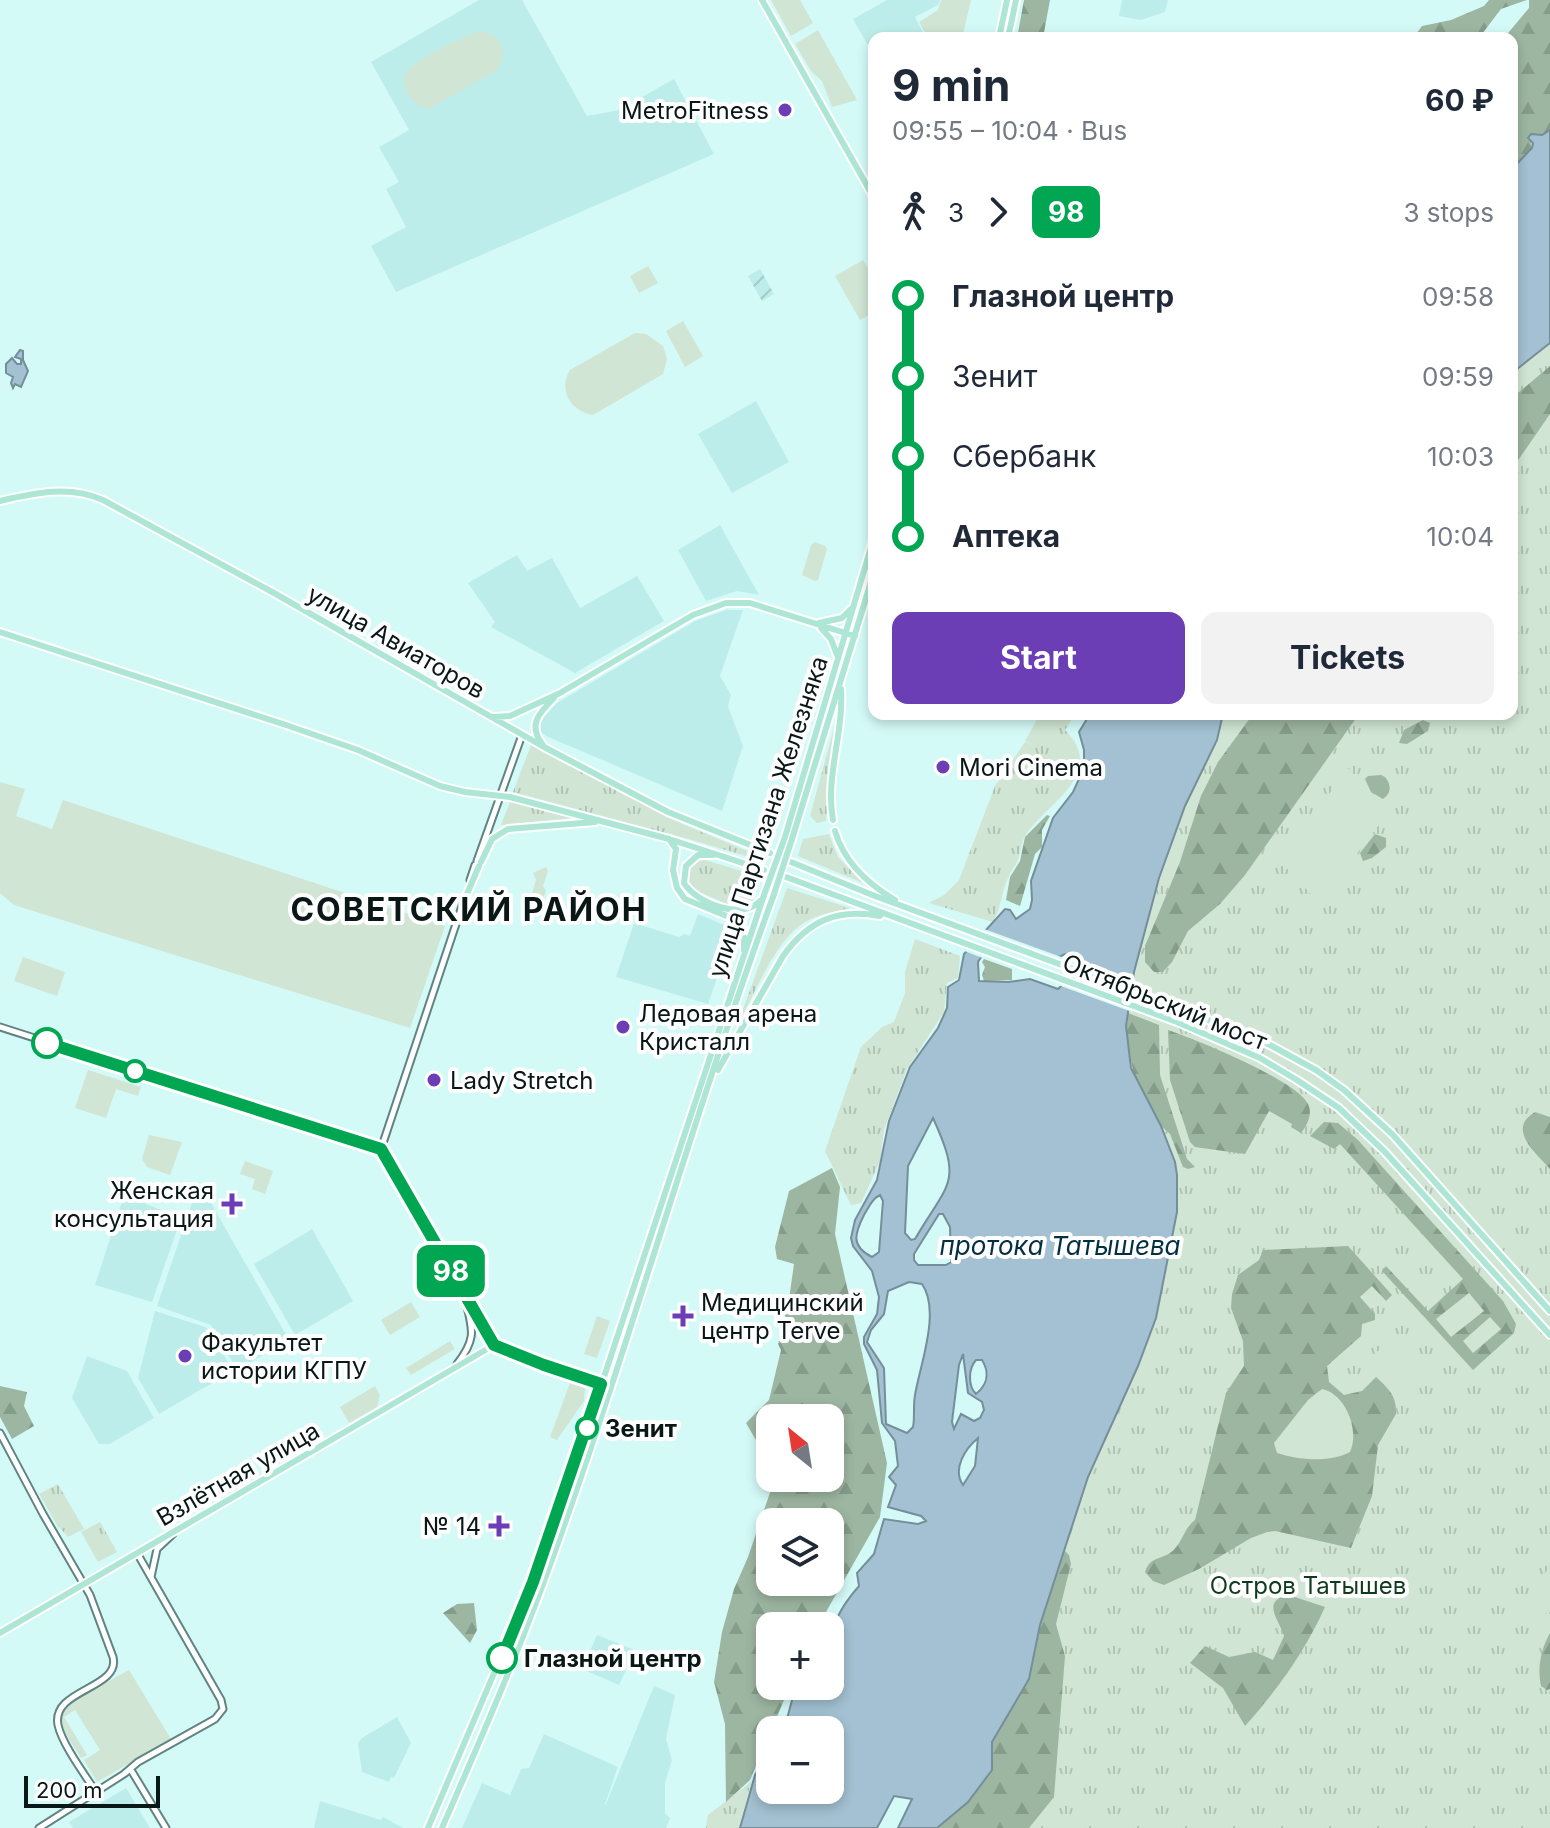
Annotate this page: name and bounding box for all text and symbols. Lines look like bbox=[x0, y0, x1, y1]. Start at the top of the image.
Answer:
text: 9 min bbox=[892, 58, 1010, 112]
text: 60 ₽ bbox=[1425, 82, 1494, 118]
place label: MetroFitness bbox=[621, 96, 769, 125]
marker: MetroFitness bbox=[776, 101, 794, 119]
text: 09:55 – 10:04 · Bus bbox=[892, 115, 1127, 146]
icon: walk bbox=[892, 190, 936, 234]
icon: forward bbox=[976, 190, 1020, 234]
text: 98 bbox=[1048, 195, 1084, 229]
text: 3 bbox=[948, 197, 964, 228]
text: 3 stops bbox=[1403, 197, 1494, 228]
text: Глазной центр bbox=[952, 278, 1174, 314]
text: 09:58 bbox=[1422, 281, 1494, 312]
text: Зенит bbox=[952, 358, 1037, 394]
text: 09:59 bbox=[1422, 361, 1494, 392]
text: Сбербанк bbox=[952, 438, 1096, 474]
text: 10:03 bbox=[1427, 441, 1494, 472]
text: Аптека bbox=[952, 518, 1060, 554]
text: 10:04 bbox=[1426, 521, 1494, 552]
street label: улица Авиаторов bbox=[302, 579, 490, 705]
button: Start bbox=[892, 612, 1185, 704]
button: Tickets bbox=[1201, 612, 1494, 704]
street label: улица Партизана Железняка bbox=[702, 653, 834, 981]
place label: Mori Cinema bbox=[959, 753, 1103, 782]
marker: Mori Cinema bbox=[934, 758, 952, 776]
district label: СОВЕТСКИЙ РАЙОН bbox=[290, 890, 648, 929]
street label: Октябрьский мост bbox=[1059, 948, 1271, 1056]
place label: Ледовая арена Кристалл bbox=[639, 999, 817, 1056]
marker: Ледовая арена Кристалл bbox=[614, 1018, 632, 1036]
unlabelled marker bbox=[32, 1028, 62, 1058]
unlabelled marker bbox=[124, 1060, 146, 1082]
place label: Lady Stretch bbox=[450, 1066, 594, 1095]
marker: Lady Stretch bbox=[425, 1071, 443, 1089]
place label: Женская консультация bbox=[54, 1176, 214, 1233]
marker: Женская консультация bbox=[221, 1193, 243, 1215]
water label: протока Татышева bbox=[939, 1230, 1181, 1261]
line badge: 98 bbox=[415, 1245, 487, 1297]
text: 98 bbox=[433, 1254, 469, 1288]
place label: Медицинский центр Terve bbox=[701, 1288, 864, 1345]
marker: Медицинский центр Terve bbox=[672, 1305, 694, 1327]
place label: Факультет истории КГПУ bbox=[201, 1328, 367, 1385]
marker: Факультет истории КГПУ bbox=[176, 1347, 194, 1365]
north arrow bbox=[756, 1404, 844, 1492]
map controls bbox=[756, 1404, 844, 1804]
place label: Зенит bbox=[605, 1414, 677, 1443]
street label: Взлётная улица bbox=[152, 1416, 324, 1532]
marker: Зенит bbox=[576, 1417, 598, 1439]
button: layers bbox=[756, 1508, 844, 1596]
place label: № 14 bbox=[423, 1512, 481, 1541]
marker: № 14 bbox=[488, 1515, 510, 1537]
park label: Остров Татышев bbox=[1210, 1571, 1406, 1600]
button: + bbox=[756, 1612, 844, 1700]
marker: Глазной центр bbox=[487, 1643, 517, 1673]
place label: Глазной центр bbox=[524, 1644, 702, 1673]
button: − bbox=[756, 1716, 844, 1804]
scale bar bbox=[24, 1772, 160, 1808]
text: 200 m bbox=[36, 1777, 103, 1803]

